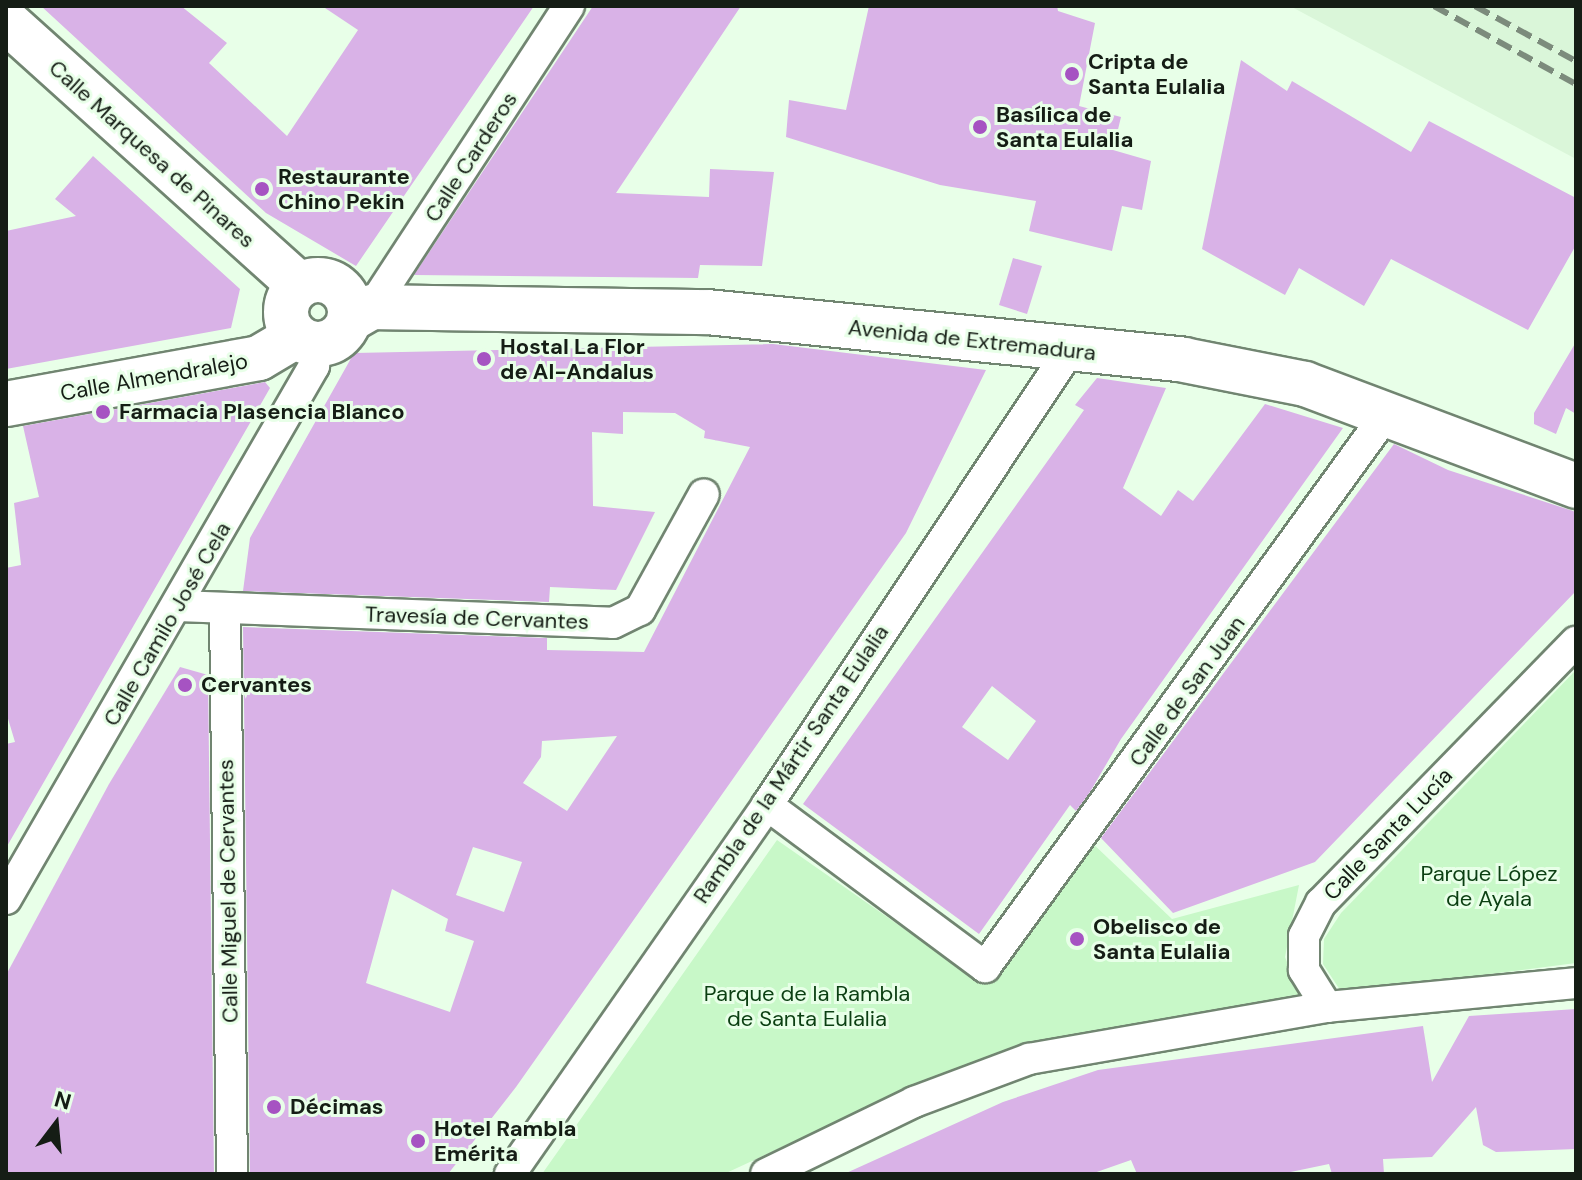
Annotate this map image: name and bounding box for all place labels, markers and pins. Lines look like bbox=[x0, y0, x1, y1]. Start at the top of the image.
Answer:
place label: Cripta de Santa Eulalia bbox=[1088, 48, 1225, 100]
marker: Cripta de Santa Eulalia bbox=[1063, 65, 1081, 83]
place label: Basílica de Santa Eulalia bbox=[996, 101, 1133, 152]
marker: Basílica de Santa Eulalia bbox=[971, 118, 989, 136]
place label: Restaurante Chino Pekin bbox=[278, 163, 410, 214]
marker: Restaurante Chino Pekin bbox=[253, 180, 271, 198]
place label: Hostal La Flor de Al-Andalus bbox=[500, 333, 654, 384]
marker: Hostal La Flor de Al-Andalus bbox=[475, 350, 493, 368]
place label: Farmacia Plasencia Blanco bbox=[119, 399, 405, 425]
marker: Farmacia Plasencia Blanco bbox=[94, 403, 112, 421]
place label: Cervantes bbox=[201, 672, 312, 698]
marker: Cervantes bbox=[176, 676, 194, 694]
place label: Obelisco de Santa Eulalia bbox=[1093, 913, 1230, 964]
marker: Obelisco de Santa Eulalia bbox=[1068, 930, 1086, 948]
place label: Décimas bbox=[290, 1094, 383, 1120]
marker: Décimas bbox=[265, 1098, 283, 1116]
place label: Hotel Rambla Emérita bbox=[434, 1115, 576, 1166]
marker: Hotel Rambla Emérita bbox=[409, 1132, 427, 1150]

